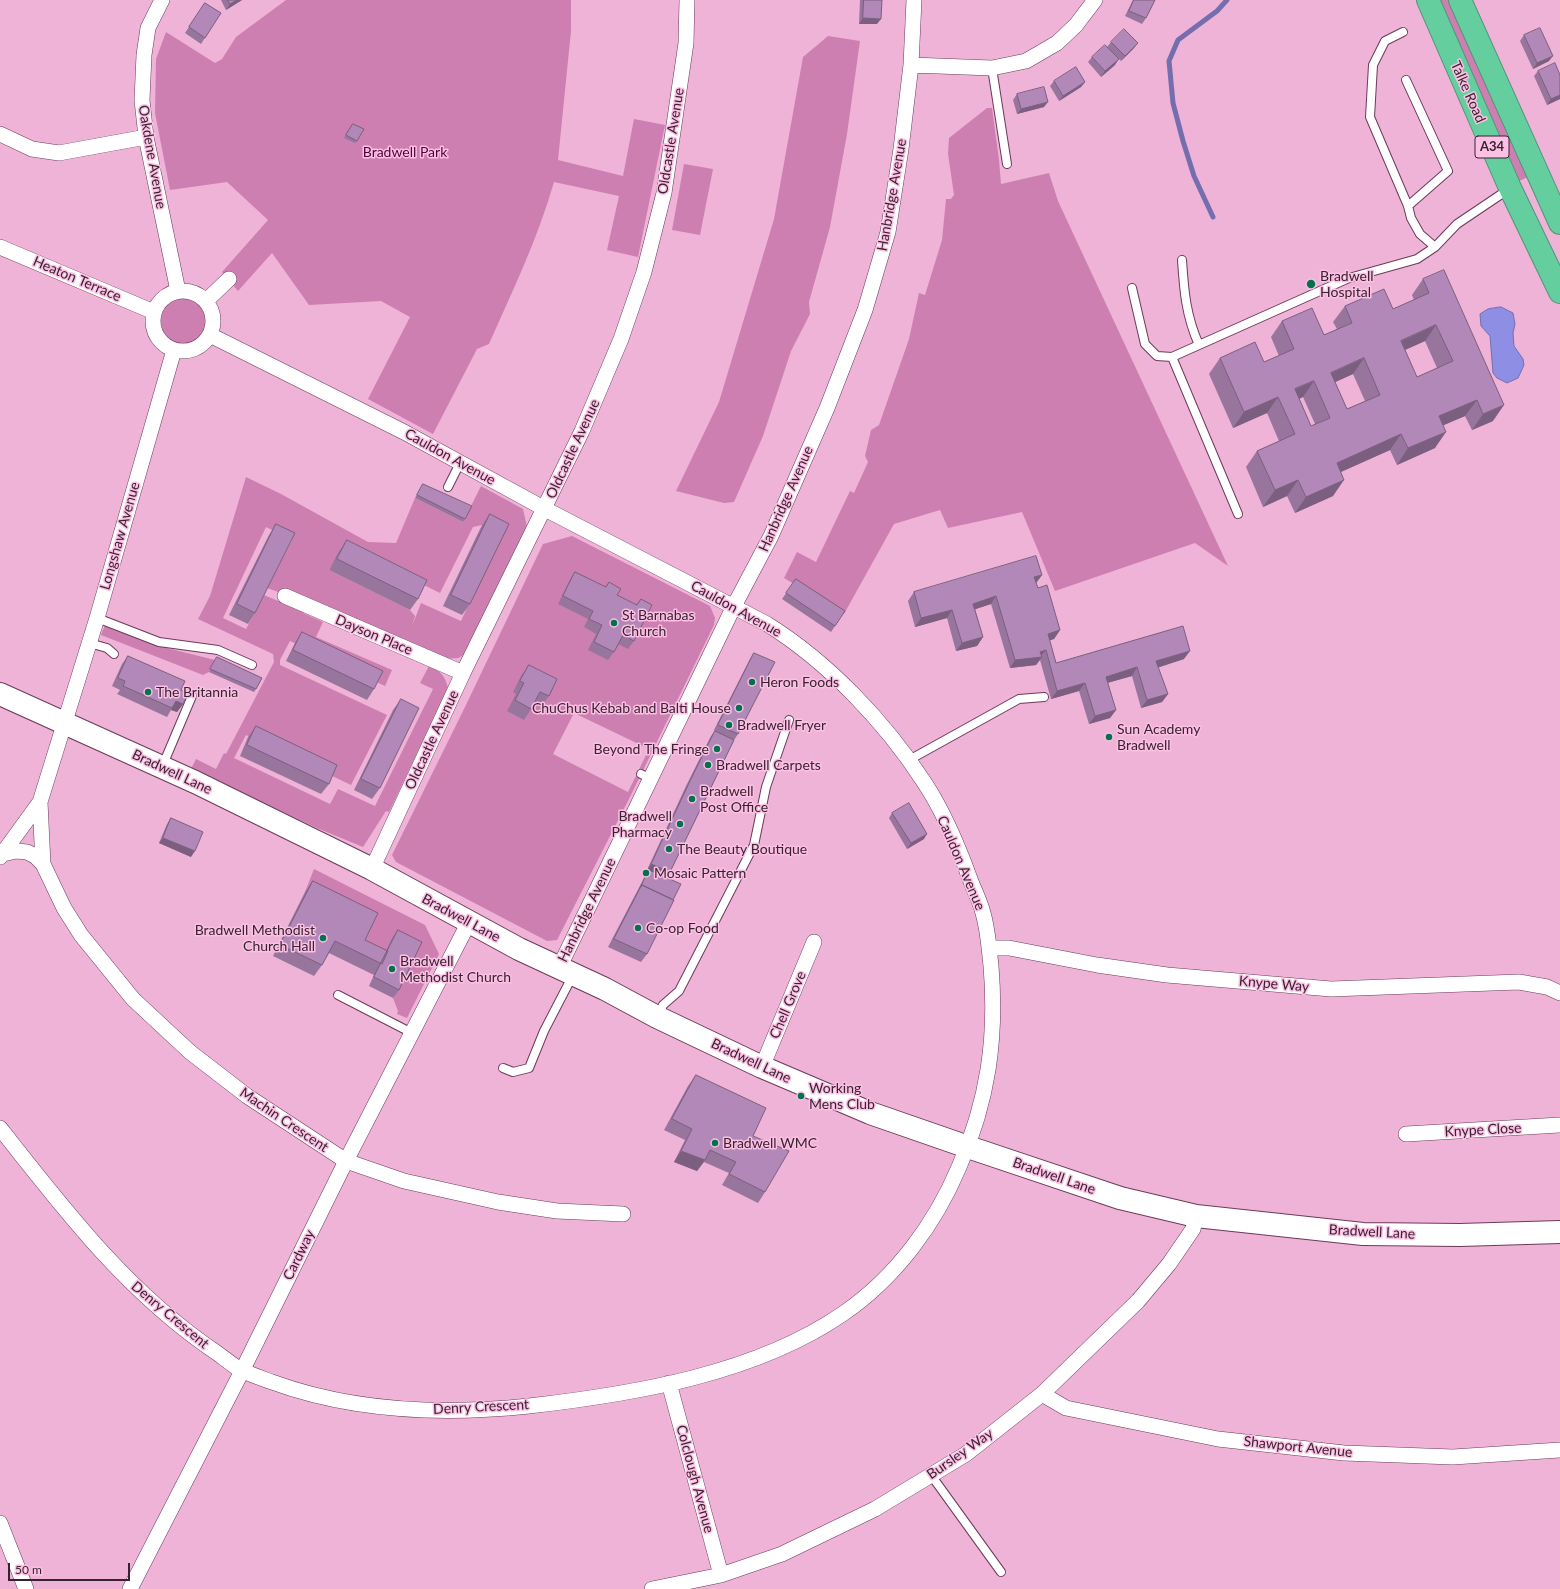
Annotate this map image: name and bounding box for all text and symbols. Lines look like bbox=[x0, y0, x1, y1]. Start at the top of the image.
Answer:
street label: Talke Road bbox=[1447, 59, 1489, 125]
street label: Oldcastle Avenue bbox=[654, 87, 688, 195]
street label: Oakdene Avenue bbox=[135, 104, 169, 210]
road number: A34 bbox=[1475, 136, 1509, 158]
street label: Hanbridge Avenue bbox=[874, 137, 910, 253]
park label: Bradwell Park bbox=[363, 144, 447, 160]
street label: Heaton Terrace bbox=[30, 253, 124, 305]
place label: Bradwell Hospital bbox=[1320, 268, 1374, 300]
marker: Bradwell Hospital bbox=[1305, 278, 1317, 290]
street label: Oldcastle Avenue bbox=[543, 397, 603, 501]
street label: Cauldon Avenue bbox=[402, 425, 498, 489]
street label: Hanbridge Avenue bbox=[755, 444, 817, 554]
street label: Longshaw Avenue bbox=[97, 480, 143, 592]
street label: Cauldon Avenue bbox=[688, 577, 784, 641]
place label: St Barnabas Church bbox=[622, 607, 695, 640]
street label: Dayson Place bbox=[333, 611, 415, 659]
marker: St Barnabas Church bbox=[609, 618, 619, 628]
place label: Heron Foods bbox=[760, 674, 839, 690]
marker: Heron Foods bbox=[747, 677, 757, 687]
place label: The Britannia bbox=[156, 684, 238, 700]
marker: The Britannia bbox=[143, 687, 153, 697]
street label: Oldcastle Avenue bbox=[402, 688, 462, 792]
place label: ChuChus Kebab and Balti House bbox=[532, 700, 731, 716]
marker: ChuChus Kebab and Balti House bbox=[734, 703, 744, 713]
place label: Bradwell Fryer bbox=[737, 717, 826, 733]
marker: Bradwell Fryer bbox=[724, 720, 734, 730]
place label: Sun Academy Bradwell bbox=[1117, 721, 1200, 754]
marker: Sun Academy Bradwell bbox=[1104, 732, 1114, 742]
place label: Beyond The Fringe bbox=[594, 741, 709, 757]
marker: Beyond The Fringe bbox=[712, 744, 722, 754]
street label: Bradwell Lane bbox=[129, 746, 215, 798]
place label: Bradwell Carpets bbox=[716, 757, 821, 773]
marker: Bradwell Carpets bbox=[703, 760, 713, 770]
place label: Bradwell Post Office bbox=[700, 783, 768, 816]
marker: Bradwell Post Office bbox=[687, 794, 697, 804]
place label: Bradwell Pharmacy bbox=[611, 808, 672, 840]
street label: Cauldon Avenue bbox=[934, 813, 988, 913]
marker: Bradwell Pharmacy bbox=[675, 819, 685, 829]
place label: The Beauty Boutique bbox=[677, 841, 807, 857]
marker: The Beauty Boutique bbox=[664, 844, 674, 854]
street label: Hanbridge Avenue bbox=[554, 855, 620, 965]
place label: Mosaic Pattern bbox=[654, 865, 746, 881]
marker: Mosaic Pattern bbox=[641, 868, 651, 878]
street label: Bradwell Lane bbox=[419, 890, 503, 946]
place label: Co-op Food bbox=[646, 920, 719, 936]
place label: Bradwell Methodist Church Hall bbox=[195, 922, 315, 954]
marker: Co-op Food bbox=[633, 923, 643, 933]
marker: Bradwell Methodist Church Hall bbox=[318, 933, 328, 943]
place label: Bradwell Methodist Church bbox=[400, 953, 511, 986]
marker: Bradwell Methodist Church bbox=[387, 964, 397, 974]
street label: Chell Grove bbox=[766, 969, 810, 1041]
street label: Knype Way bbox=[1238, 973, 1310, 995]
street label: Bradwell Lane bbox=[708, 1035, 794, 1087]
place label: Working Mens Club bbox=[809, 1080, 875, 1112]
street label: Machin Crescent bbox=[237, 1084, 331, 1156]
marker: Working Mens Club bbox=[796, 1091, 806, 1101]
street label: Knype Close bbox=[1444, 1120, 1522, 1140]
place label: Bradwell WMC bbox=[723, 1135, 817, 1151]
marker: Bradwell WMC bbox=[710, 1138, 720, 1148]
street label: Bradwell Lane bbox=[1010, 1154, 1098, 1198]
street label: Bradwell Lane bbox=[1328, 1221, 1416, 1243]
street label: Cardway bbox=[280, 1227, 318, 1283]
street label: Denry Crescent bbox=[128, 1278, 212, 1352]
street label: Denry Crescent bbox=[433, 1396, 529, 1418]
street label: Colclough Avenue bbox=[672, 1423, 718, 1535]
street label: Bursley Way bbox=[924, 1425, 996, 1483]
street label: Shawport Avenue bbox=[1243, 1433, 1353, 1461]
scale bar bbox=[10, 1555, 132, 1581]
text: 50 m bbox=[15, 1562, 42, 1577]

